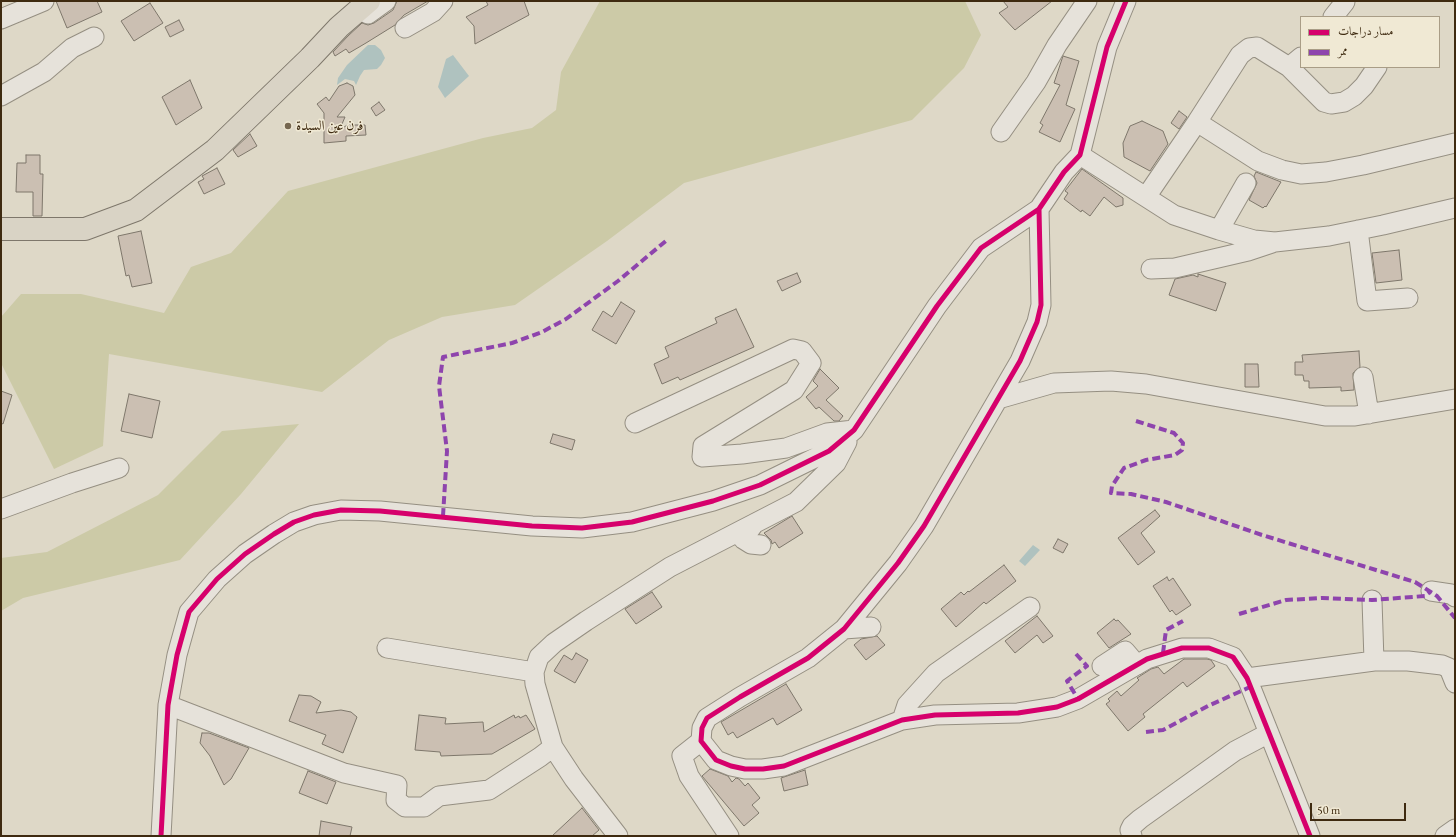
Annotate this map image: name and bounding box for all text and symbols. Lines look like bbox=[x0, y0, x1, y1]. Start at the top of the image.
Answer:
legend bbox=[1300, 16, 1440, 68]
text: مسار دراجات bbox=[1338, 23, 1393, 39]
text: ممر bbox=[1338, 43, 1348, 59]
place label: فرن عين السيدة bbox=[296, 118, 363, 134]
marker: فرن عين السيدة bbox=[283, 121, 293, 131]
scale bar bbox=[1312, 795, 1408, 821]
text: 50 m bbox=[1317, 802, 1340, 818]

